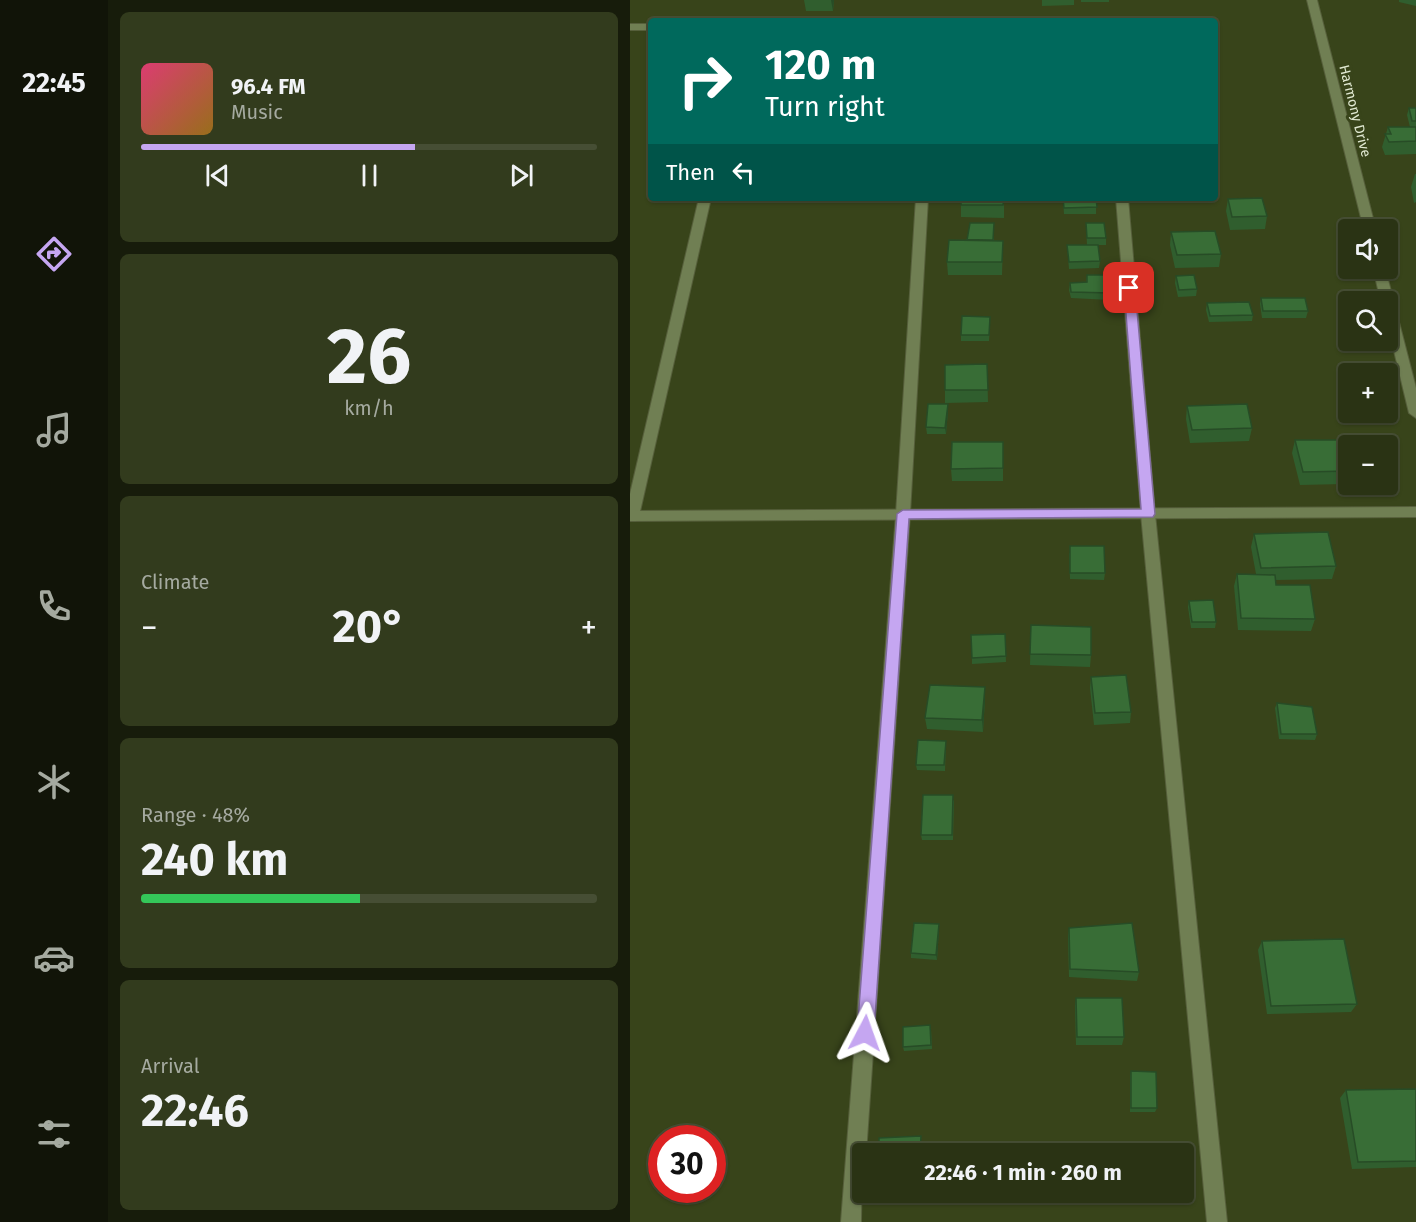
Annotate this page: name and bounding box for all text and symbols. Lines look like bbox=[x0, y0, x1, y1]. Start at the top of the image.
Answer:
text: 120 m bbox=[765, 40, 876, 90]
icon: right bbox=[666, 42, 744, 120]
street label: Harmony Drive bbox=[1335, 63, 1375, 159]
text: 22:45 bbox=[22, 67, 86, 99]
text: 96.4 FM bbox=[231, 73, 306, 100]
text: Turn right bbox=[765, 91, 885, 123]
text: Music bbox=[231, 100, 283, 124]
icon: left bbox=[727, 156, 760, 189]
icon: previous bbox=[201, 159, 234, 192]
icon: pause bbox=[353, 159, 386, 192]
icon: next bbox=[505, 159, 538, 192]
text: Then bbox=[666, 159, 715, 186]
map controls bbox=[1338, 219, 1398, 495]
button: sound bbox=[1338, 219, 1398, 279]
icon: directions bbox=[33, 233, 75, 275]
pin bbox=[1103, 262, 1154, 313]
icon: arrive bbox=[1112, 271, 1145, 304]
button: search bbox=[1338, 291, 1398, 351]
text: 26 bbox=[327, 310, 411, 404]
button: + bbox=[1338, 363, 1398, 423]
text: km/h bbox=[344, 396, 394, 420]
icon: music bbox=[33, 409, 75, 451]
button: − bbox=[1338, 435, 1398, 495]
text: Climate bbox=[141, 570, 209, 594]
icon: phone bbox=[33, 585, 75, 627]
text: 20° bbox=[332, 600, 406, 654]
text: − bbox=[141, 608, 158, 648]
text: + bbox=[581, 608, 597, 648]
icon: climate bbox=[33, 761, 75, 803]
text: Range · 48% bbox=[141, 803, 250, 827]
text: 240 km bbox=[141, 833, 288, 887]
icon: car bbox=[33, 937, 75, 979]
position arrow bbox=[833, 1001, 897, 1065]
text: Arrival bbox=[141, 1054, 200, 1078]
text: 22:46 bbox=[141, 1084, 249, 1138]
icon: filters bbox=[33, 1113, 75, 1155]
speed limit sign: 30 bbox=[648, 1125, 726, 1203]
text: 22:46 · 1 min · 260 m bbox=[924, 1159, 1122, 1186]

